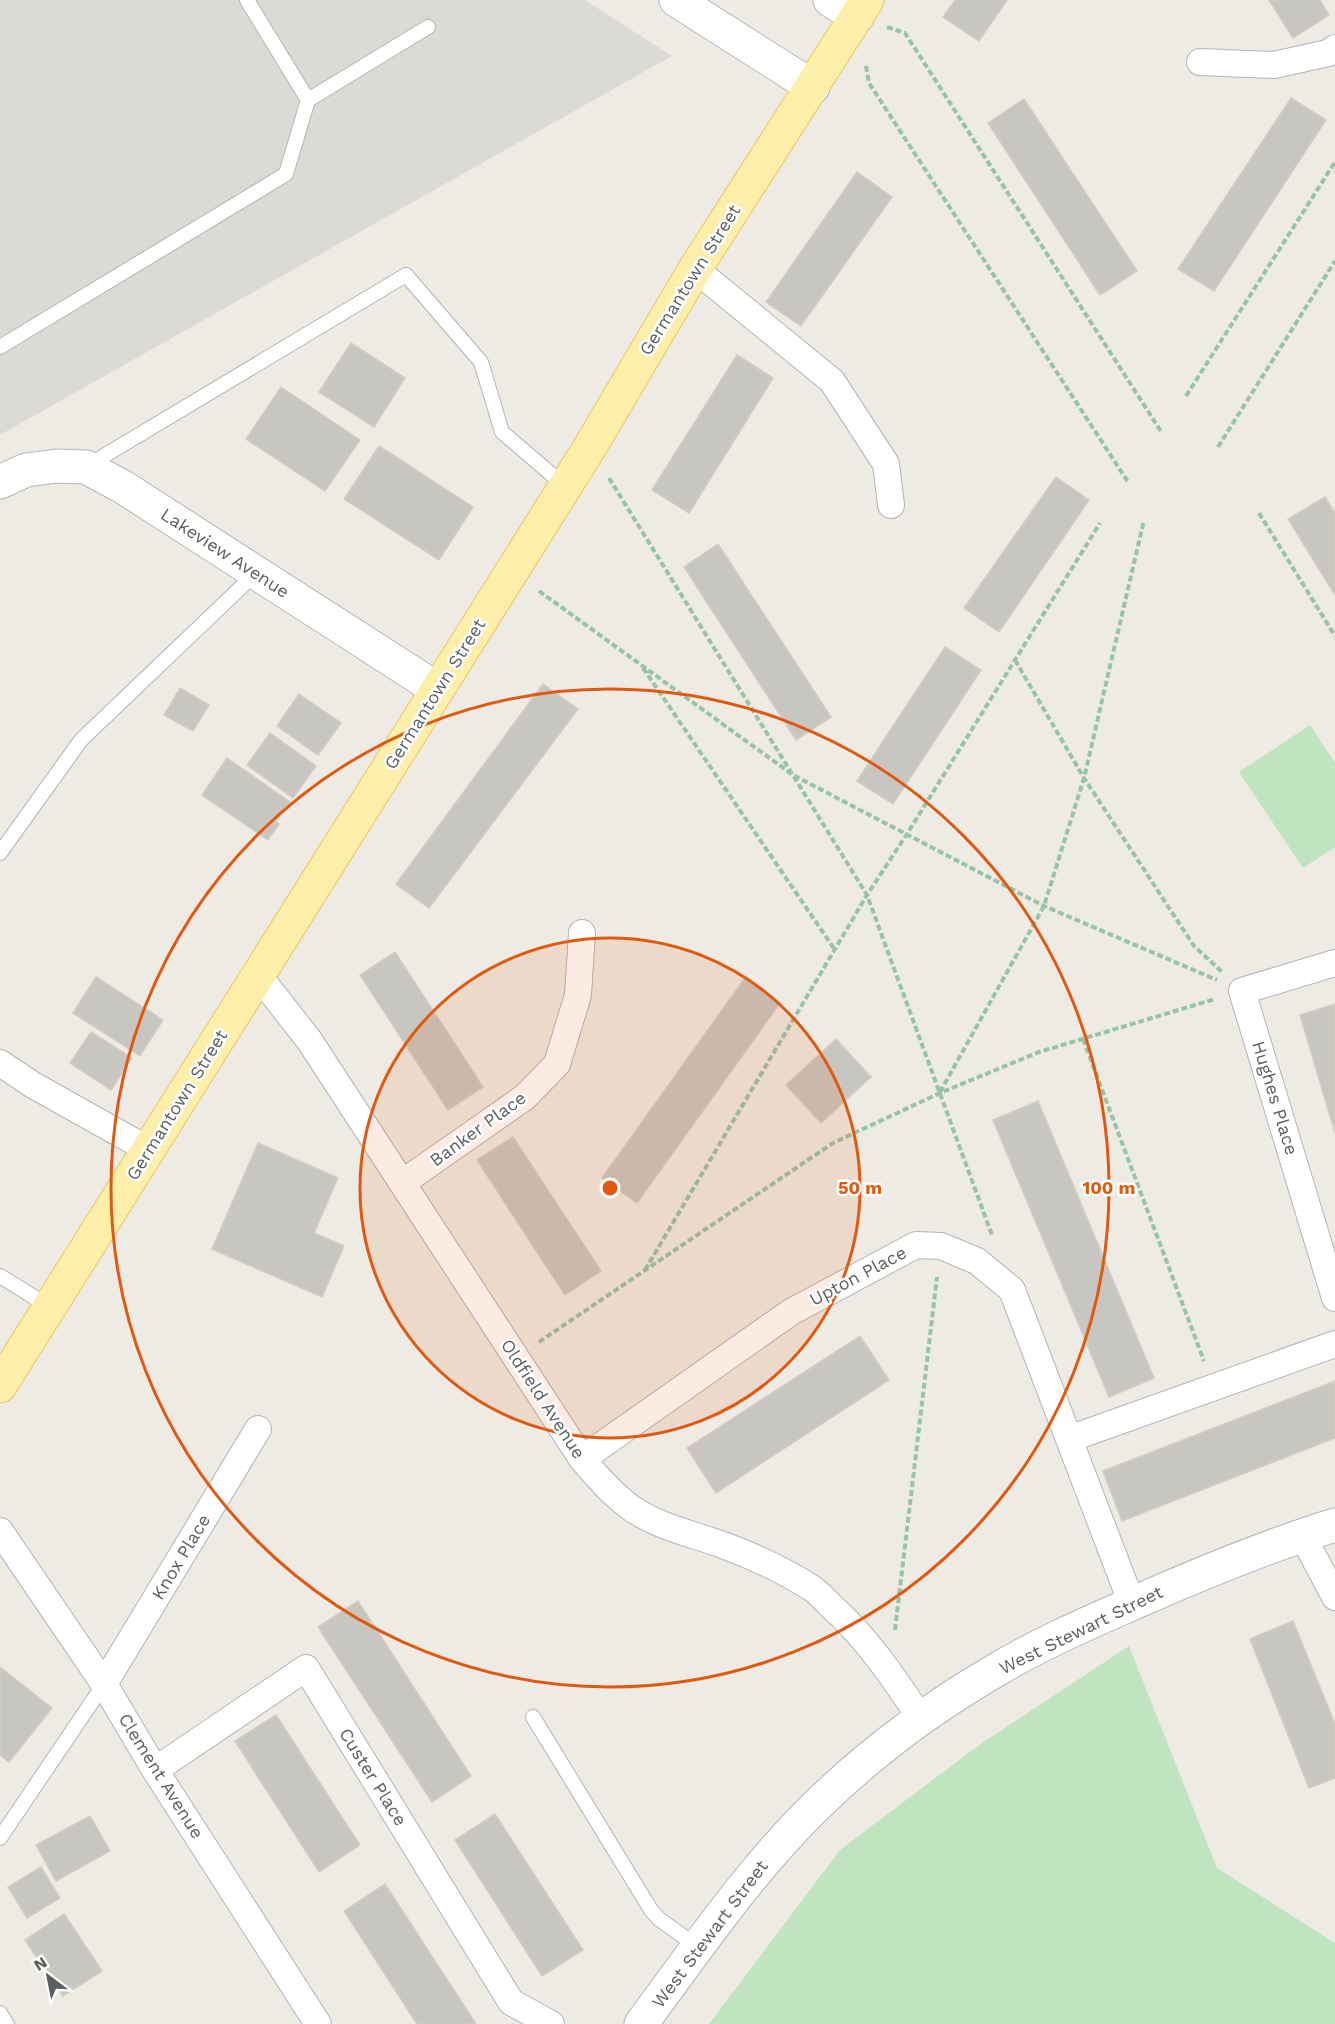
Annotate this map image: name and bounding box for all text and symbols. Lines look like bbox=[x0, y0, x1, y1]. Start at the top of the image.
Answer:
street label: Germantown Street bbox=[635, 200, 745, 359]
street label: Lakeview Avenue bbox=[157, 503, 293, 602]
street label: Germantown Street bbox=[380, 614, 490, 773]
street label: Germantown Street bbox=[122, 1025, 232, 1184]
street label: Hughes Place bbox=[1248, 1038, 1303, 1157]
street label: Banker Place bbox=[426, 1087, 530, 1170]
text: 50 m bbox=[838, 1177, 882, 1198]
text: 100 m bbox=[1082, 1177, 1136, 1198]
centre of rings bbox=[600, 1178, 620, 1198]
street label: Upton Place bbox=[806, 1241, 910, 1310]
street label: Oldfield Avenue bbox=[497, 1335, 590, 1462]
street label: Knox Place bbox=[147, 1510, 214, 1603]
street label: West Stewart Street bbox=[996, 1581, 1166, 1678]
street label: Clement Avenue bbox=[115, 1709, 208, 1842]
street label: Custer Place bbox=[335, 1724, 412, 1829]
street label: West Stewart Street bbox=[647, 1855, 772, 2012]
north arrow bbox=[18, 1946, 78, 2006]
text: N bbox=[30, 1953, 50, 1975]

